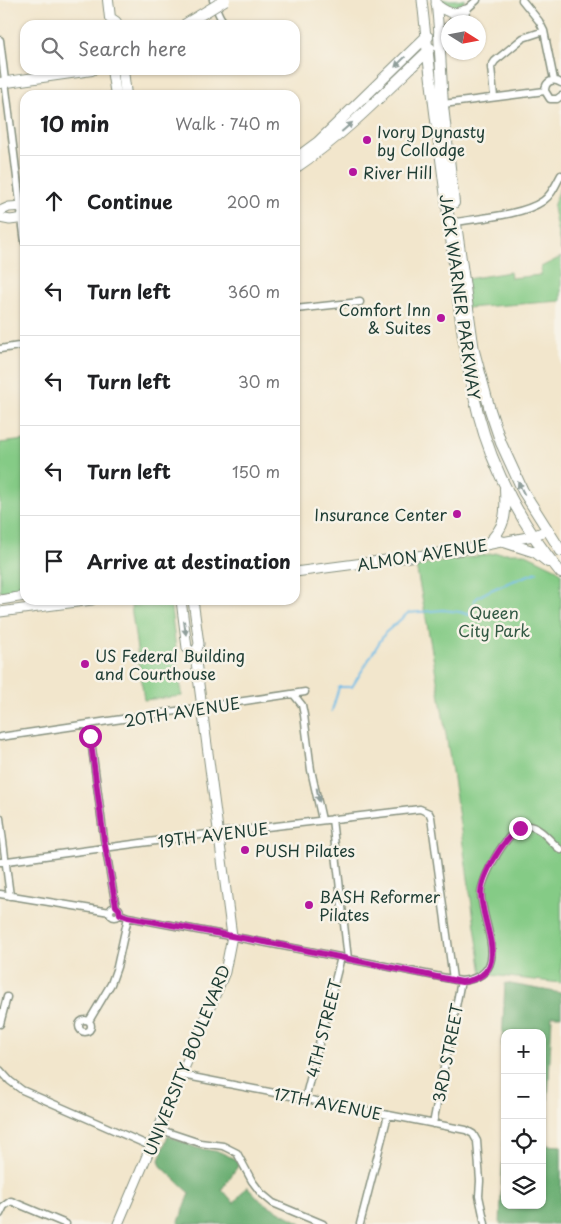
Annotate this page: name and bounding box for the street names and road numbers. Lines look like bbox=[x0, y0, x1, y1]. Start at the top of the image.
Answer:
street label: JACK WARNER PARKWAY bbox=[435, 193, 487, 401]
street label: ALMON AVENUE bbox=[355, 532, 489, 576]
street label: 20TH AVENUE bbox=[122, 690, 242, 732]
street label: 19TH AVENUE bbox=[157, 815, 269, 853]
street label: UNIVERSITY BOULEVARD bbox=[137, 961, 235, 1159]
street label: 4TH STREET bbox=[299, 976, 347, 1080]
street label: 3RD STREET bbox=[426, 1001, 468, 1105]
street label: 17TH AVENUE bbox=[272, 1081, 384, 1125]

